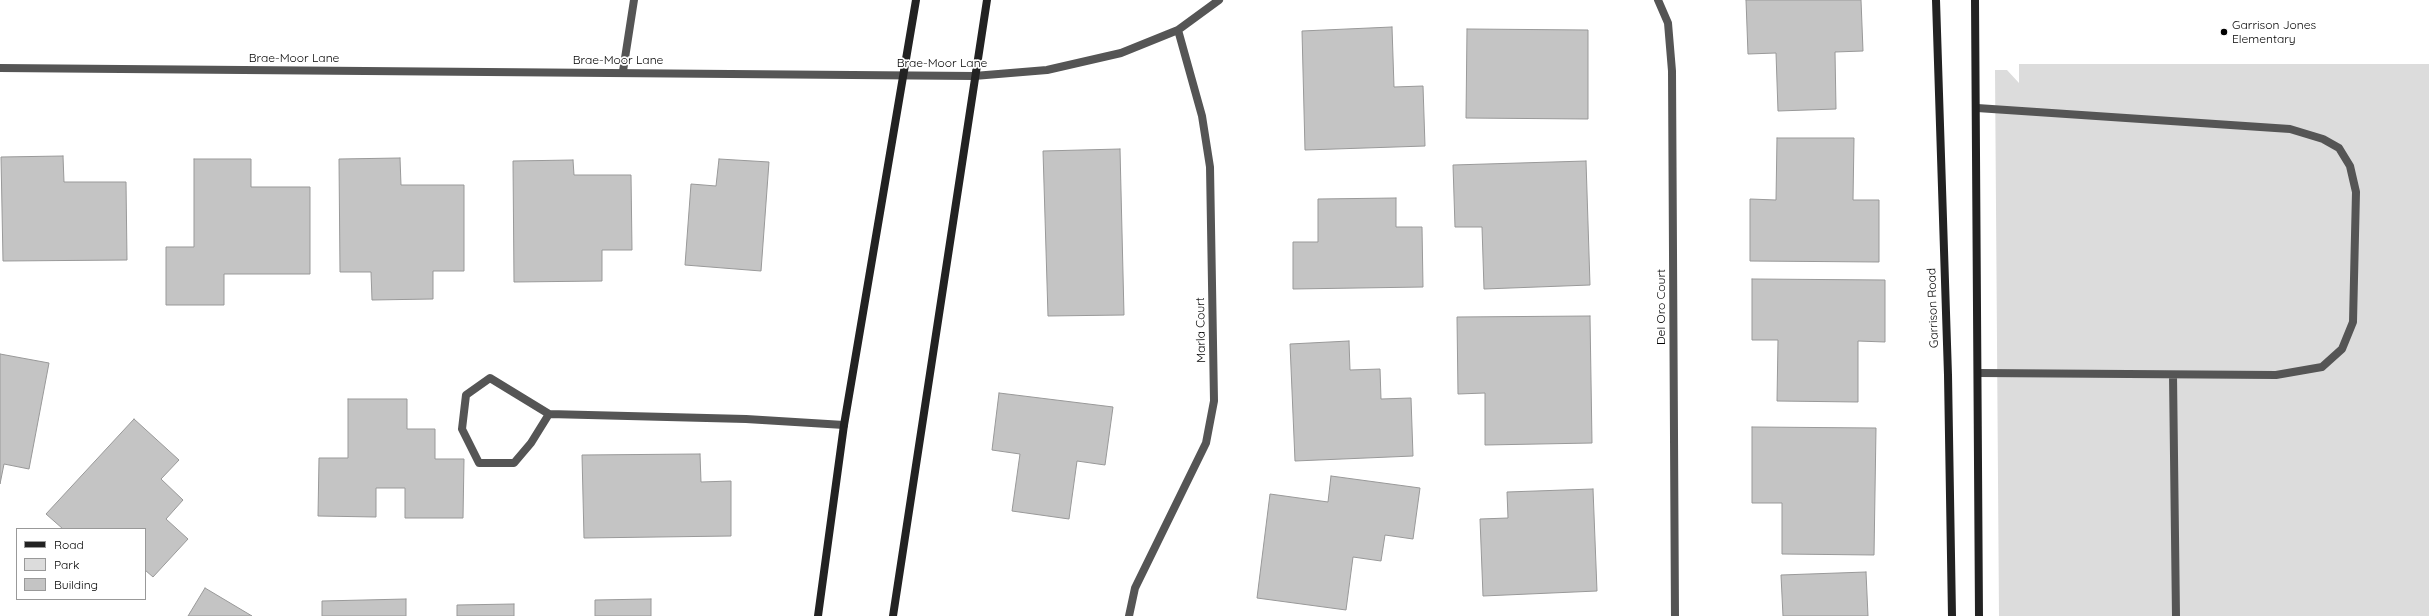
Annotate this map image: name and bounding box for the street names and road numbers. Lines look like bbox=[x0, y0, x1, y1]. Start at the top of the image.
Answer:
street label: Brae-Moor Lane bbox=[249, 51, 339, 65]
street label: Brae-Moor Lane bbox=[573, 53, 663, 67]
street label: Brae-Moor Lane bbox=[897, 56, 987, 70]
street label: Garrison Road bbox=[1924, 268, 1942, 348]
street label: Del Oro Court bbox=[1654, 269, 1668, 345]
street label: Marla Court bbox=[1193, 297, 1209, 363]

